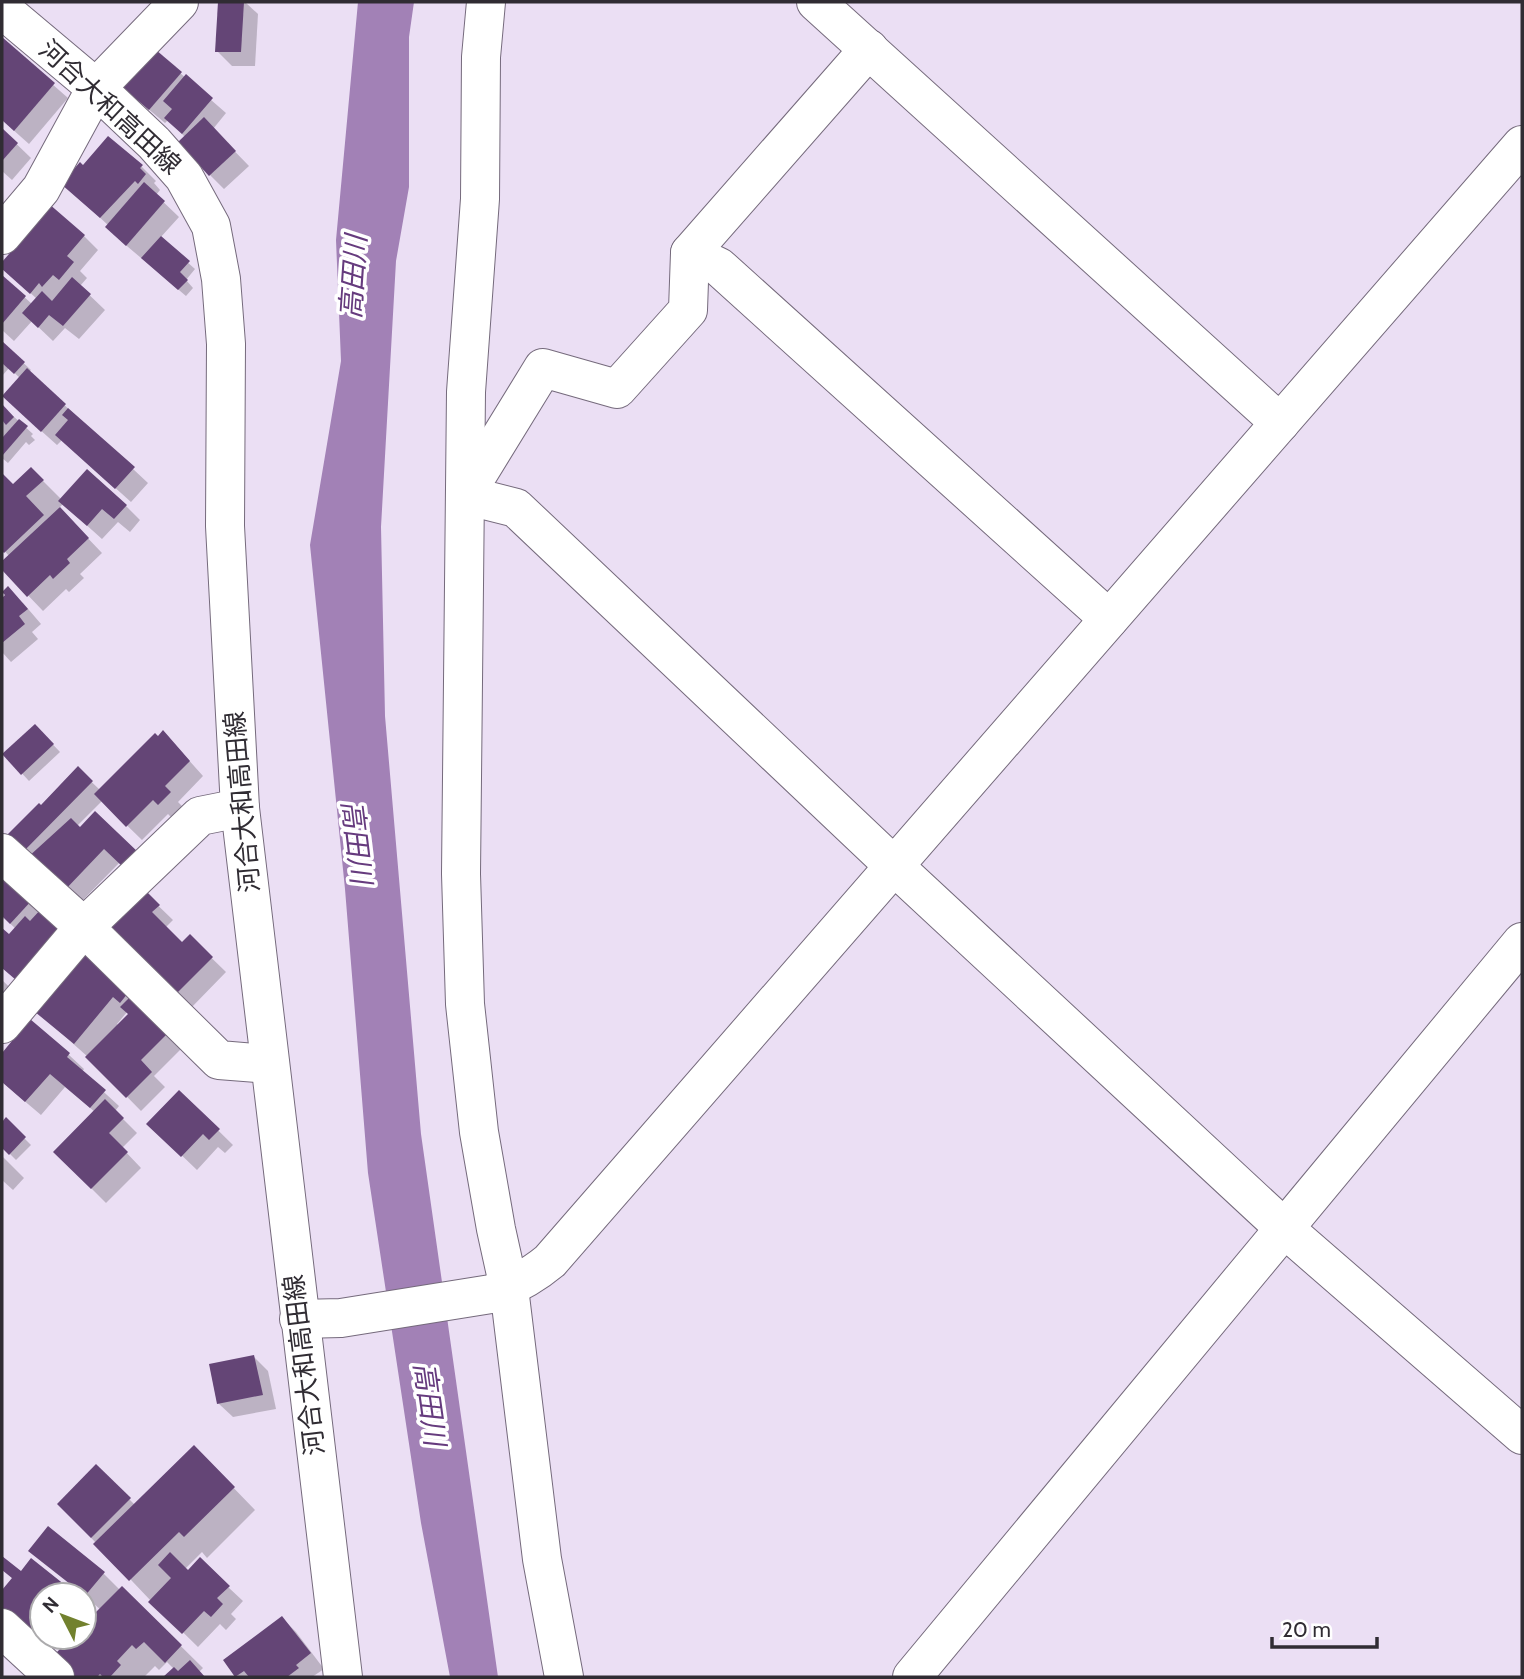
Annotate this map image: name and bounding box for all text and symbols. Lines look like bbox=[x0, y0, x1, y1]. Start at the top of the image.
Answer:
street label: 河合大和高田線 bbox=[33, 33, 187, 181]
water label: 高田川 bbox=[333, 231, 373, 320]
street label: 河合大和高田線 bbox=[218, 710, 266, 894]
water label: 高田川 bbox=[335, 798, 379, 889]
street label: 河合大和高田線 bbox=[277, 1273, 331, 1457]
water label: 高田川 bbox=[407, 1360, 453, 1451]
north arrow bbox=[28, 1581, 98, 1651]
text: N bbox=[38, 1592, 64, 1618]
scale bar bbox=[1272, 1606, 1377, 1650]
text: 20 m bbox=[1282, 1617, 1331, 1642]

